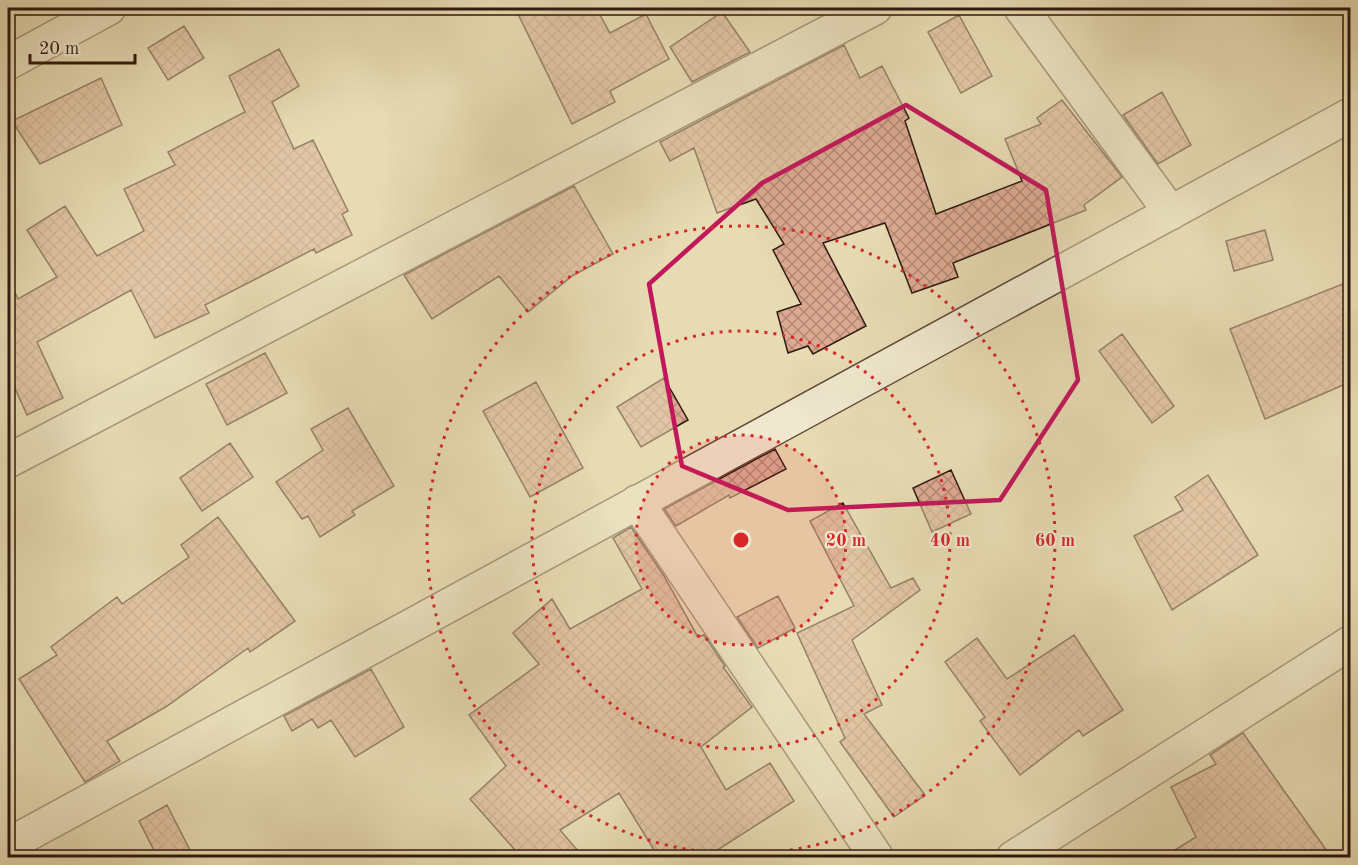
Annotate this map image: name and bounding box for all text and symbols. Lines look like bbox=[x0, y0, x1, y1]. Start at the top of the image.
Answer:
scale bar bbox=[30, 27, 135, 65]
text: 20 m bbox=[39, 40, 79, 58]
centre of rings bbox=[731, 530, 751, 550]
text: 20 m bbox=[826, 532, 866, 550]
text: 40 m bbox=[930, 532, 970, 550]
text: 60 m bbox=[1035, 532, 1075, 550]

